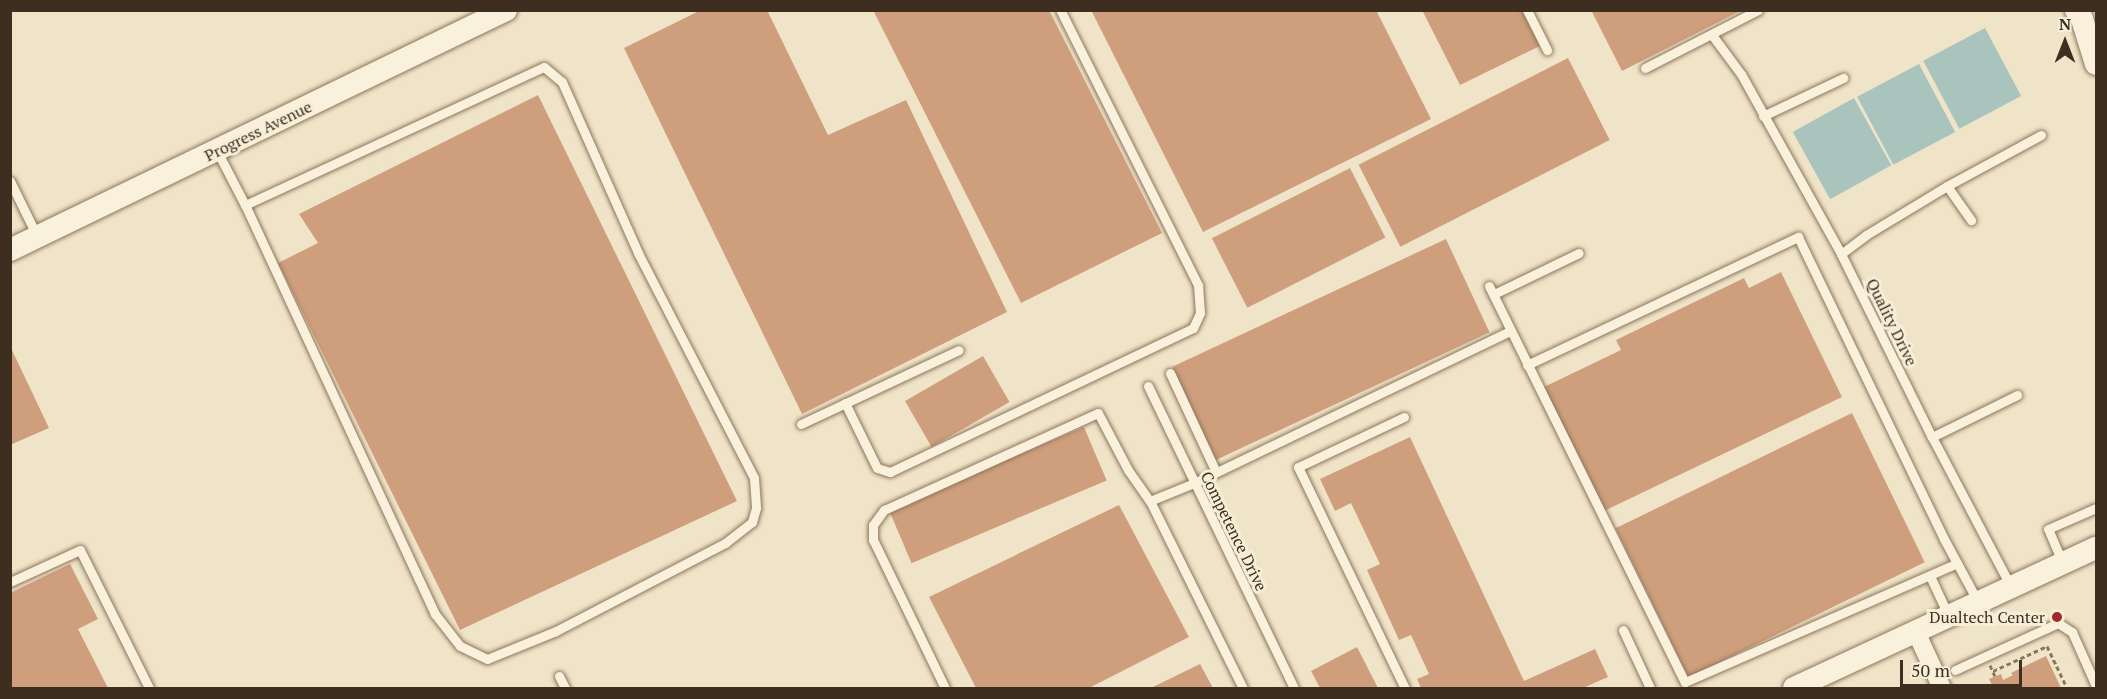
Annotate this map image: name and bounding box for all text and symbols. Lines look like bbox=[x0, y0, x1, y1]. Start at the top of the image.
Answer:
north arrow bbox=[2035, 12, 2095, 72]
text: N bbox=[2059, 13, 2071, 35]
street label: Progress Avenue bbox=[201, 97, 315, 165]
street label: Quality Drive bbox=[1863, 275, 1921, 369]
street label: Competence Drive bbox=[1197, 468, 1271, 594]
place label: Dualtech Center bbox=[1929, 607, 2045, 627]
marker: Dualtech Center bbox=[2050, 610, 2064, 624]
scale bar bbox=[1903, 648, 2024, 686]
text: 50 m bbox=[1911, 658, 1950, 682]

